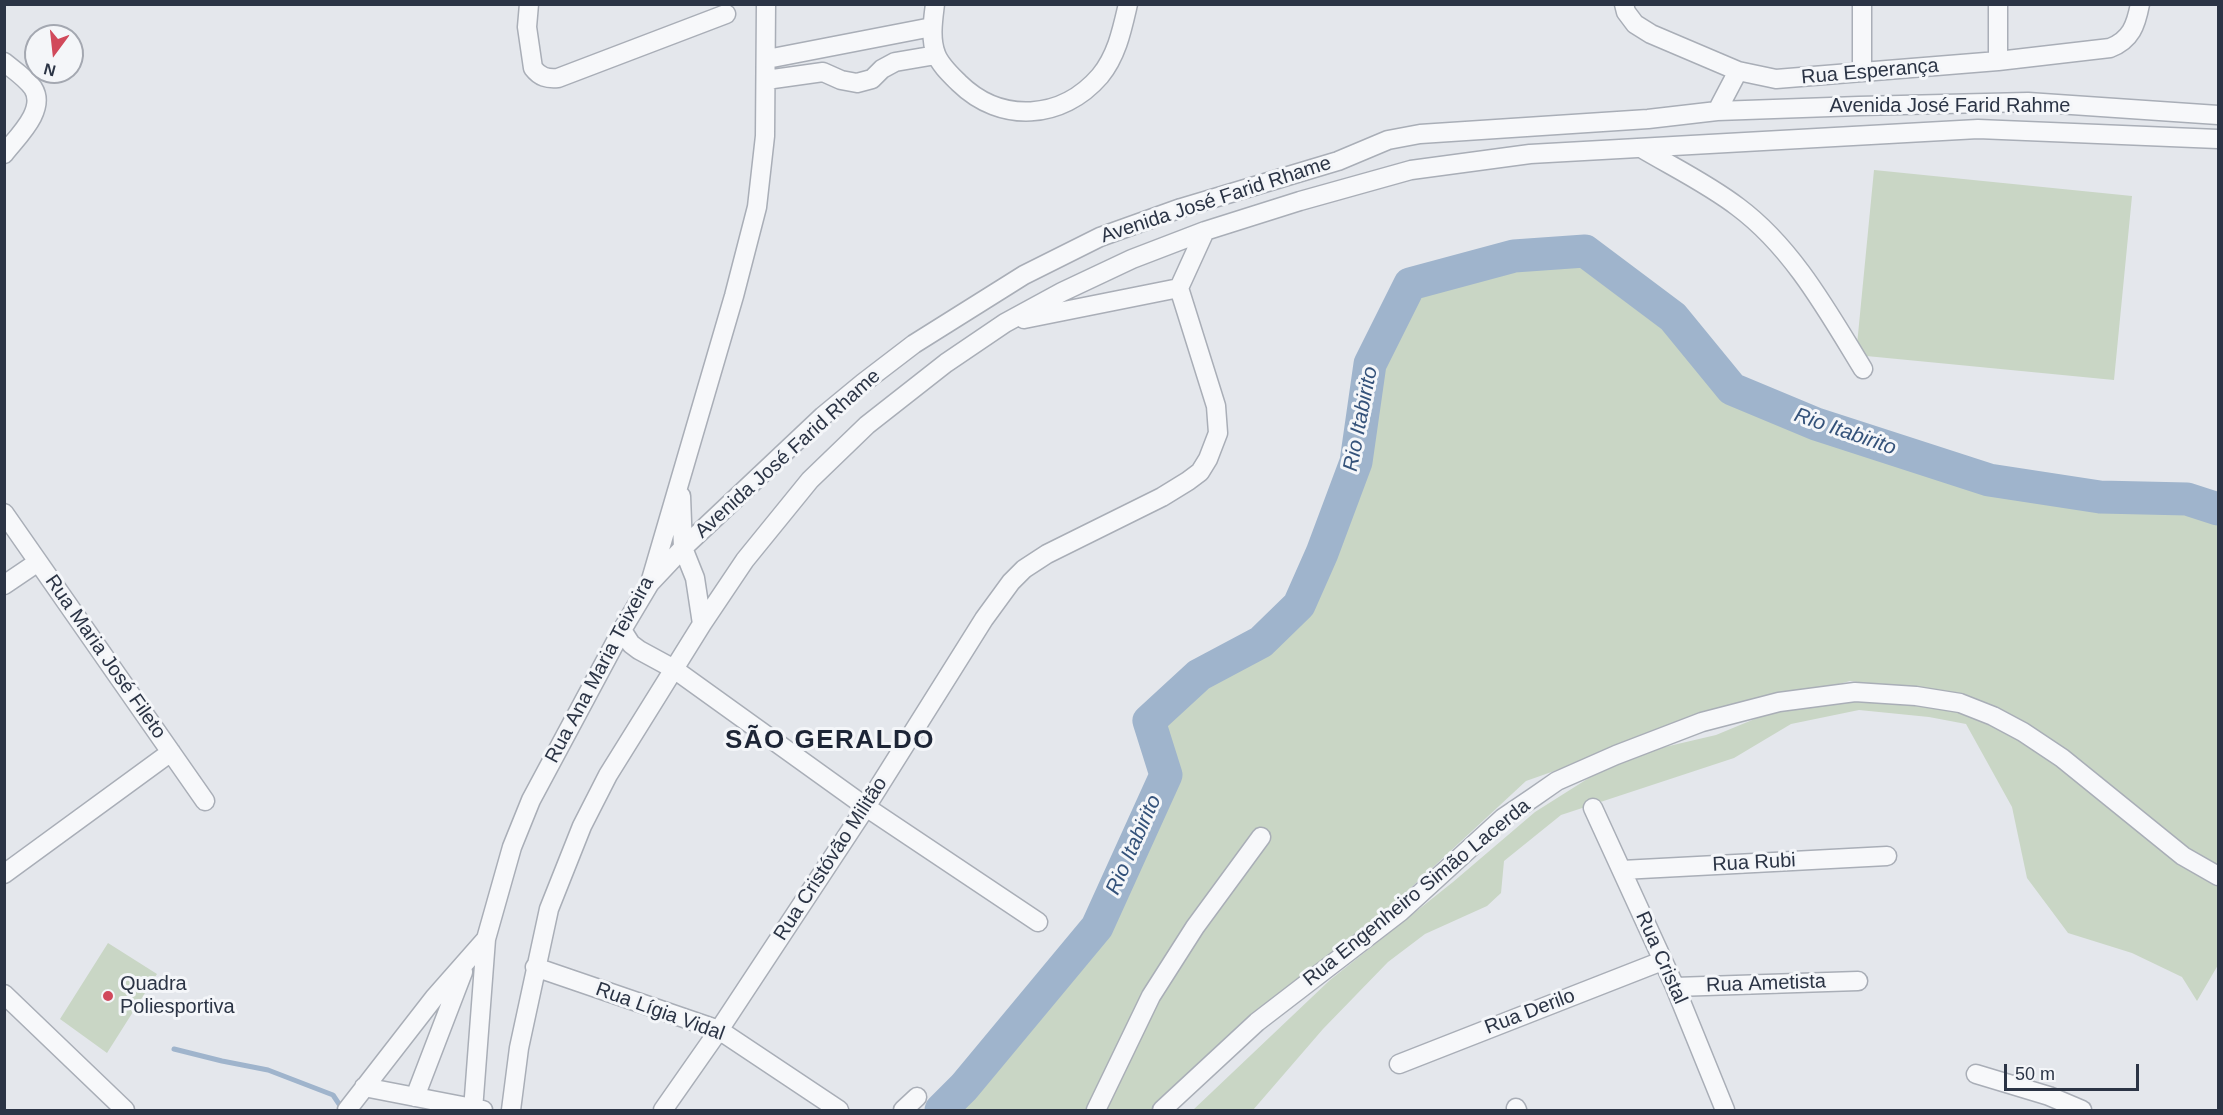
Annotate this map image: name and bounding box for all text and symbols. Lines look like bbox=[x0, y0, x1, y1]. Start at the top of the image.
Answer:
north arrow bbox=[24, 24, 84, 84]
street label: Rua Esperança bbox=[1800, 54, 1940, 90]
text: N bbox=[42, 60, 58, 80]
street label: Avenida José Farid Rahme bbox=[1830, 94, 2070, 118]
street label: Avenida José Farid Rhame bbox=[1098, 151, 1334, 249]
street label: Avenida José Farid Rhame bbox=[690, 364, 886, 544]
water label: Rio Itabirito bbox=[1338, 364, 1384, 474]
water label: Rio Itabirito bbox=[1791, 403, 1899, 461]
street label: Rua Maria José Fileto bbox=[39, 570, 171, 744]
street label: Rua Ana Maria Teixeira bbox=[541, 573, 659, 767]
district label: SÃO GERALDO bbox=[725, 725, 935, 757]
street label: Rua Cristóvão Militão bbox=[769, 773, 893, 945]
water label: Rio Itabirito bbox=[1101, 791, 1167, 899]
street label: Rua Engenheiro Simão Lacerda bbox=[1299, 794, 1535, 992]
street label: Rua Rubi bbox=[1712, 849, 1796, 877]
street label: Rua Cristal bbox=[1630, 908, 1692, 1008]
street label: Rua Ametista bbox=[1706, 970, 1826, 998]
place label: Quadra Poliesportiva bbox=[120, 972, 235, 1019]
street label: Rua Lígia Vidal bbox=[592, 978, 728, 1046]
street label: Rua Derilo bbox=[1482, 984, 1578, 1040]
marker: Quadra Poliesportiva bbox=[101, 989, 115, 1003]
scale bar bbox=[2007, 1052, 2142, 1090]
text: 50 m bbox=[2015, 1064, 2055, 1084]

